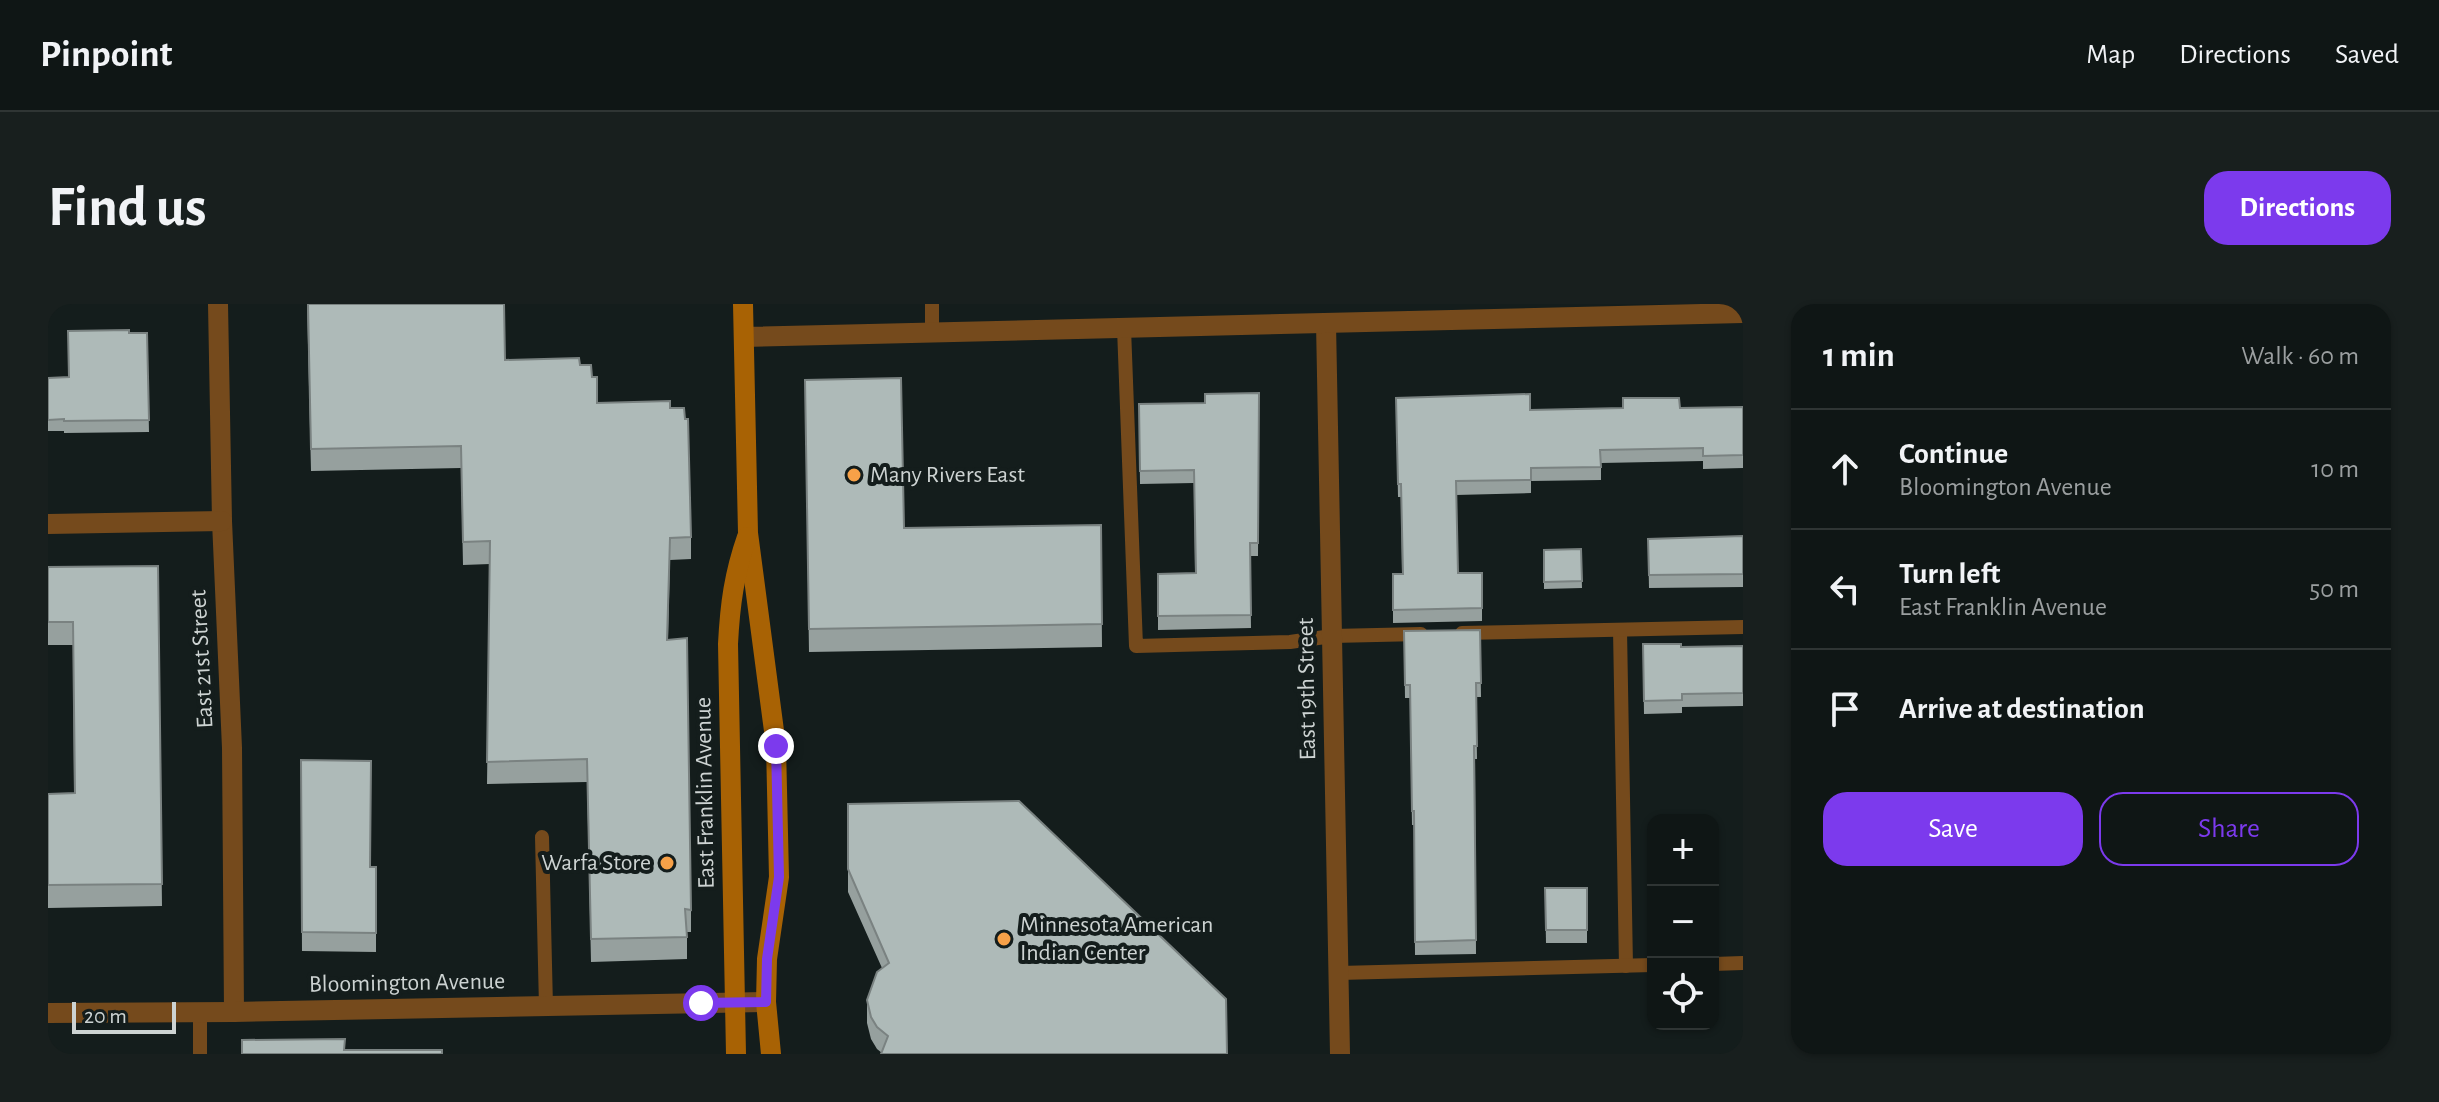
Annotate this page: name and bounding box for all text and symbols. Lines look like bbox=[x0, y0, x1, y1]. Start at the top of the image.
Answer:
text: Pinpoint bbox=[40, 36, 172, 74]
text: Map bbox=[2086, 41, 2135, 69]
text: Directions bbox=[2179, 41, 2291, 69]
text: Saved bbox=[2335, 41, 2399, 69]
button: Directions bbox=[2204, 171, 2391, 245]
text: Find us bbox=[48, 180, 206, 236]
text: 1 min bbox=[1823, 339, 1895, 373]
text: Walk · 60 m bbox=[2241, 343, 2359, 369]
text: Continue bbox=[1899, 439, 2008, 469]
icon: ahead bbox=[1823, 447, 1867, 491]
text: 10 m bbox=[2311, 456, 2359, 482]
place label: Many Rivers East bbox=[870, 463, 1025, 487]
marker: Many Rivers East bbox=[845, 466, 863, 484]
text: Bloomington Avenue bbox=[1899, 474, 2112, 500]
text: Turn left bbox=[1899, 559, 2000, 589]
icon: left bbox=[1823, 567, 1867, 611]
text: 50 m bbox=[2309, 576, 2359, 602]
street label: East 21st Street bbox=[186, 589, 218, 729]
text: East Franklin Avenue bbox=[1899, 594, 2107, 620]
street label: East 19th Street bbox=[1294, 617, 1320, 761]
icon: arrive bbox=[1823, 687, 1867, 731]
text: Arrive at destination bbox=[1899, 694, 2145, 724]
street label: East Franklin Avenue bbox=[691, 697, 719, 889]
route end bbox=[758, 728, 794, 764]
button: Save bbox=[1823, 792, 2083, 866]
button: Share bbox=[2099, 792, 2359, 866]
map controls bbox=[1647, 814, 1719, 1030]
button: + bbox=[1647, 814, 1719, 886]
place label: Warfa Store bbox=[541, 851, 651, 875]
marker: Warfa Store bbox=[658, 854, 676, 872]
button: − bbox=[1647, 886, 1719, 958]
place label: Minnesota American Indian Center bbox=[1020, 913, 1213, 965]
marker: Minnesota American Indian Center bbox=[995, 930, 1013, 948]
button: locate bbox=[1647, 958, 1719, 1030]
street label: Bloomington Avenue bbox=[309, 969, 505, 997]
route start bbox=[683, 985, 719, 1021]
scale bar bbox=[72, 998, 176, 1034]
text: 20 m bbox=[84, 1005, 127, 1027]

